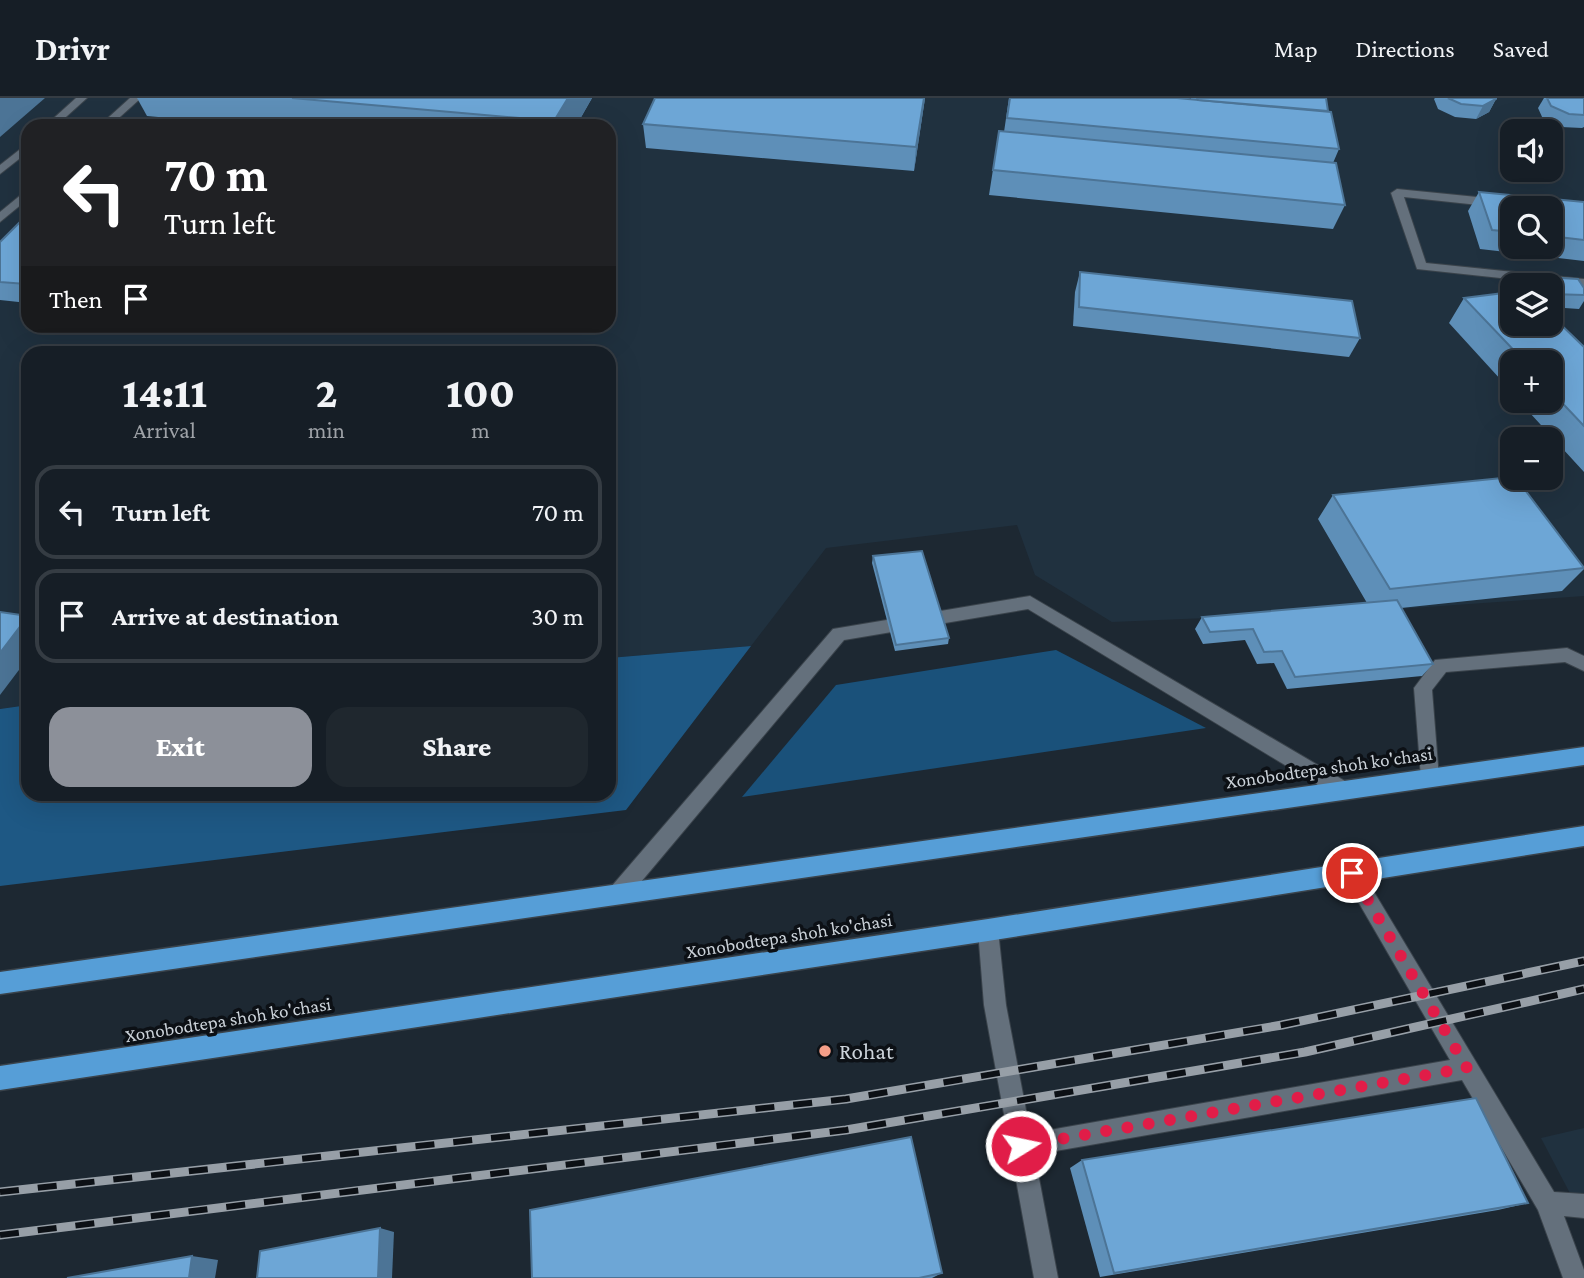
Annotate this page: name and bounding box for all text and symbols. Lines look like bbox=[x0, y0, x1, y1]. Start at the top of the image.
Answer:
text: Drivr bbox=[35, 30, 110, 67]
text: Map bbox=[1274, 35, 1318, 62]
text: Directions bbox=[1356, 35, 1455, 62]
text: Saved bbox=[1493, 35, 1549, 62]
map controls bbox=[1500, 119, 1563, 490]
button: sound bbox=[1500, 119, 1563, 182]
icon: left bbox=[49, 147, 140, 238]
text: 70 m bbox=[164, 147, 268, 202]
button: search bbox=[1500, 196, 1563, 259]
text: Turn left bbox=[164, 205, 275, 241]
button: layers bbox=[1500, 273, 1563, 336]
icon: arrive bbox=[117, 280, 155, 318]
text: Then bbox=[49, 285, 103, 314]
button: + bbox=[1500, 350, 1563, 413]
text: 14:11 bbox=[122, 369, 207, 416]
text: 2 bbox=[315, 369, 337, 416]
text: 100 bbox=[446, 369, 515, 416]
text: Arrival bbox=[133, 417, 196, 443]
text: min bbox=[308, 417, 345, 443]
text: m bbox=[471, 417, 490, 443]
button: − bbox=[1500, 427, 1563, 490]
icon: left bbox=[53, 493, 91, 531]
text: Turn left bbox=[112, 498, 210, 527]
text: 70 m bbox=[532, 498, 584, 527]
icon: arrive bbox=[53, 597, 91, 635]
text: Arrive at destination bbox=[112, 602, 339, 631]
text: 30 m bbox=[531, 602, 584, 631]
button: Exit bbox=[49, 707, 312, 787]
button: Share bbox=[326, 707, 588, 787]
street label: Xonobodtepa shoh ko'chasi bbox=[1224, 743, 1434, 792]
pin bbox=[1322, 843, 1382, 903]
icon: arrive bbox=[1333, 854, 1371, 892]
street label: Xonobodtepa shoh ko'chasi bbox=[685, 909, 894, 962]
street label: Xonobodtepa shoh ko'chasi bbox=[124, 993, 333, 1046]
place label: Rohat bbox=[839, 1038, 894, 1064]
marker: Rohat bbox=[817, 1043, 833, 1059]
position arrow bbox=[984, 1109, 1058, 1183]

